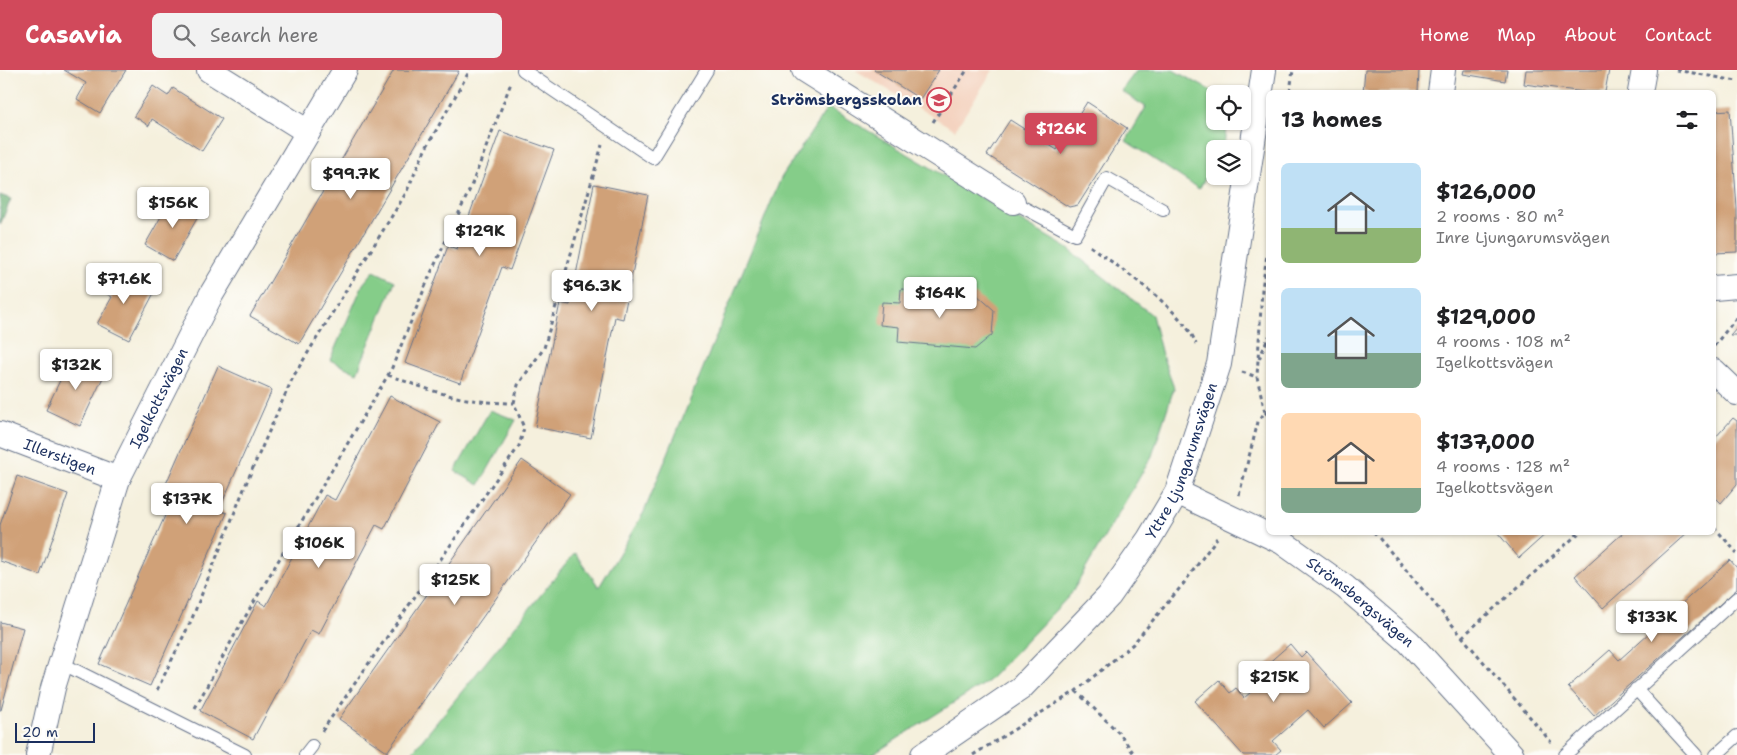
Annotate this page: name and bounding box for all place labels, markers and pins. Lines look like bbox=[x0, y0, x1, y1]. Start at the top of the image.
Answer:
school or university icon: Strömsbergsskolan bbox=[926, 87, 952, 113]
place label: Strömsbergsskolan bbox=[771, 90, 922, 110]
pin: $126K bbox=[1026, 112, 1096, 155]
pin: $99.7K bbox=[310, 158, 392, 200]
pin: $156K bbox=[138, 186, 208, 229]
pin: $129K bbox=[445, 214, 515, 257]
pin: $71.6K bbox=[83, 262, 165, 305]
pin: $96.3K bbox=[551, 270, 633, 312]
pin: $164K bbox=[905, 276, 975, 319]
pin: $132K bbox=[41, 348, 111, 391]
pin: $137K bbox=[152, 482, 222, 525]
pin: $106K bbox=[284, 526, 354, 569]
pin: $125K bbox=[420, 564, 490, 606]
pin: $133K bbox=[1617, 600, 1687, 643]
pin: $215K bbox=[1239, 660, 1309, 703]

